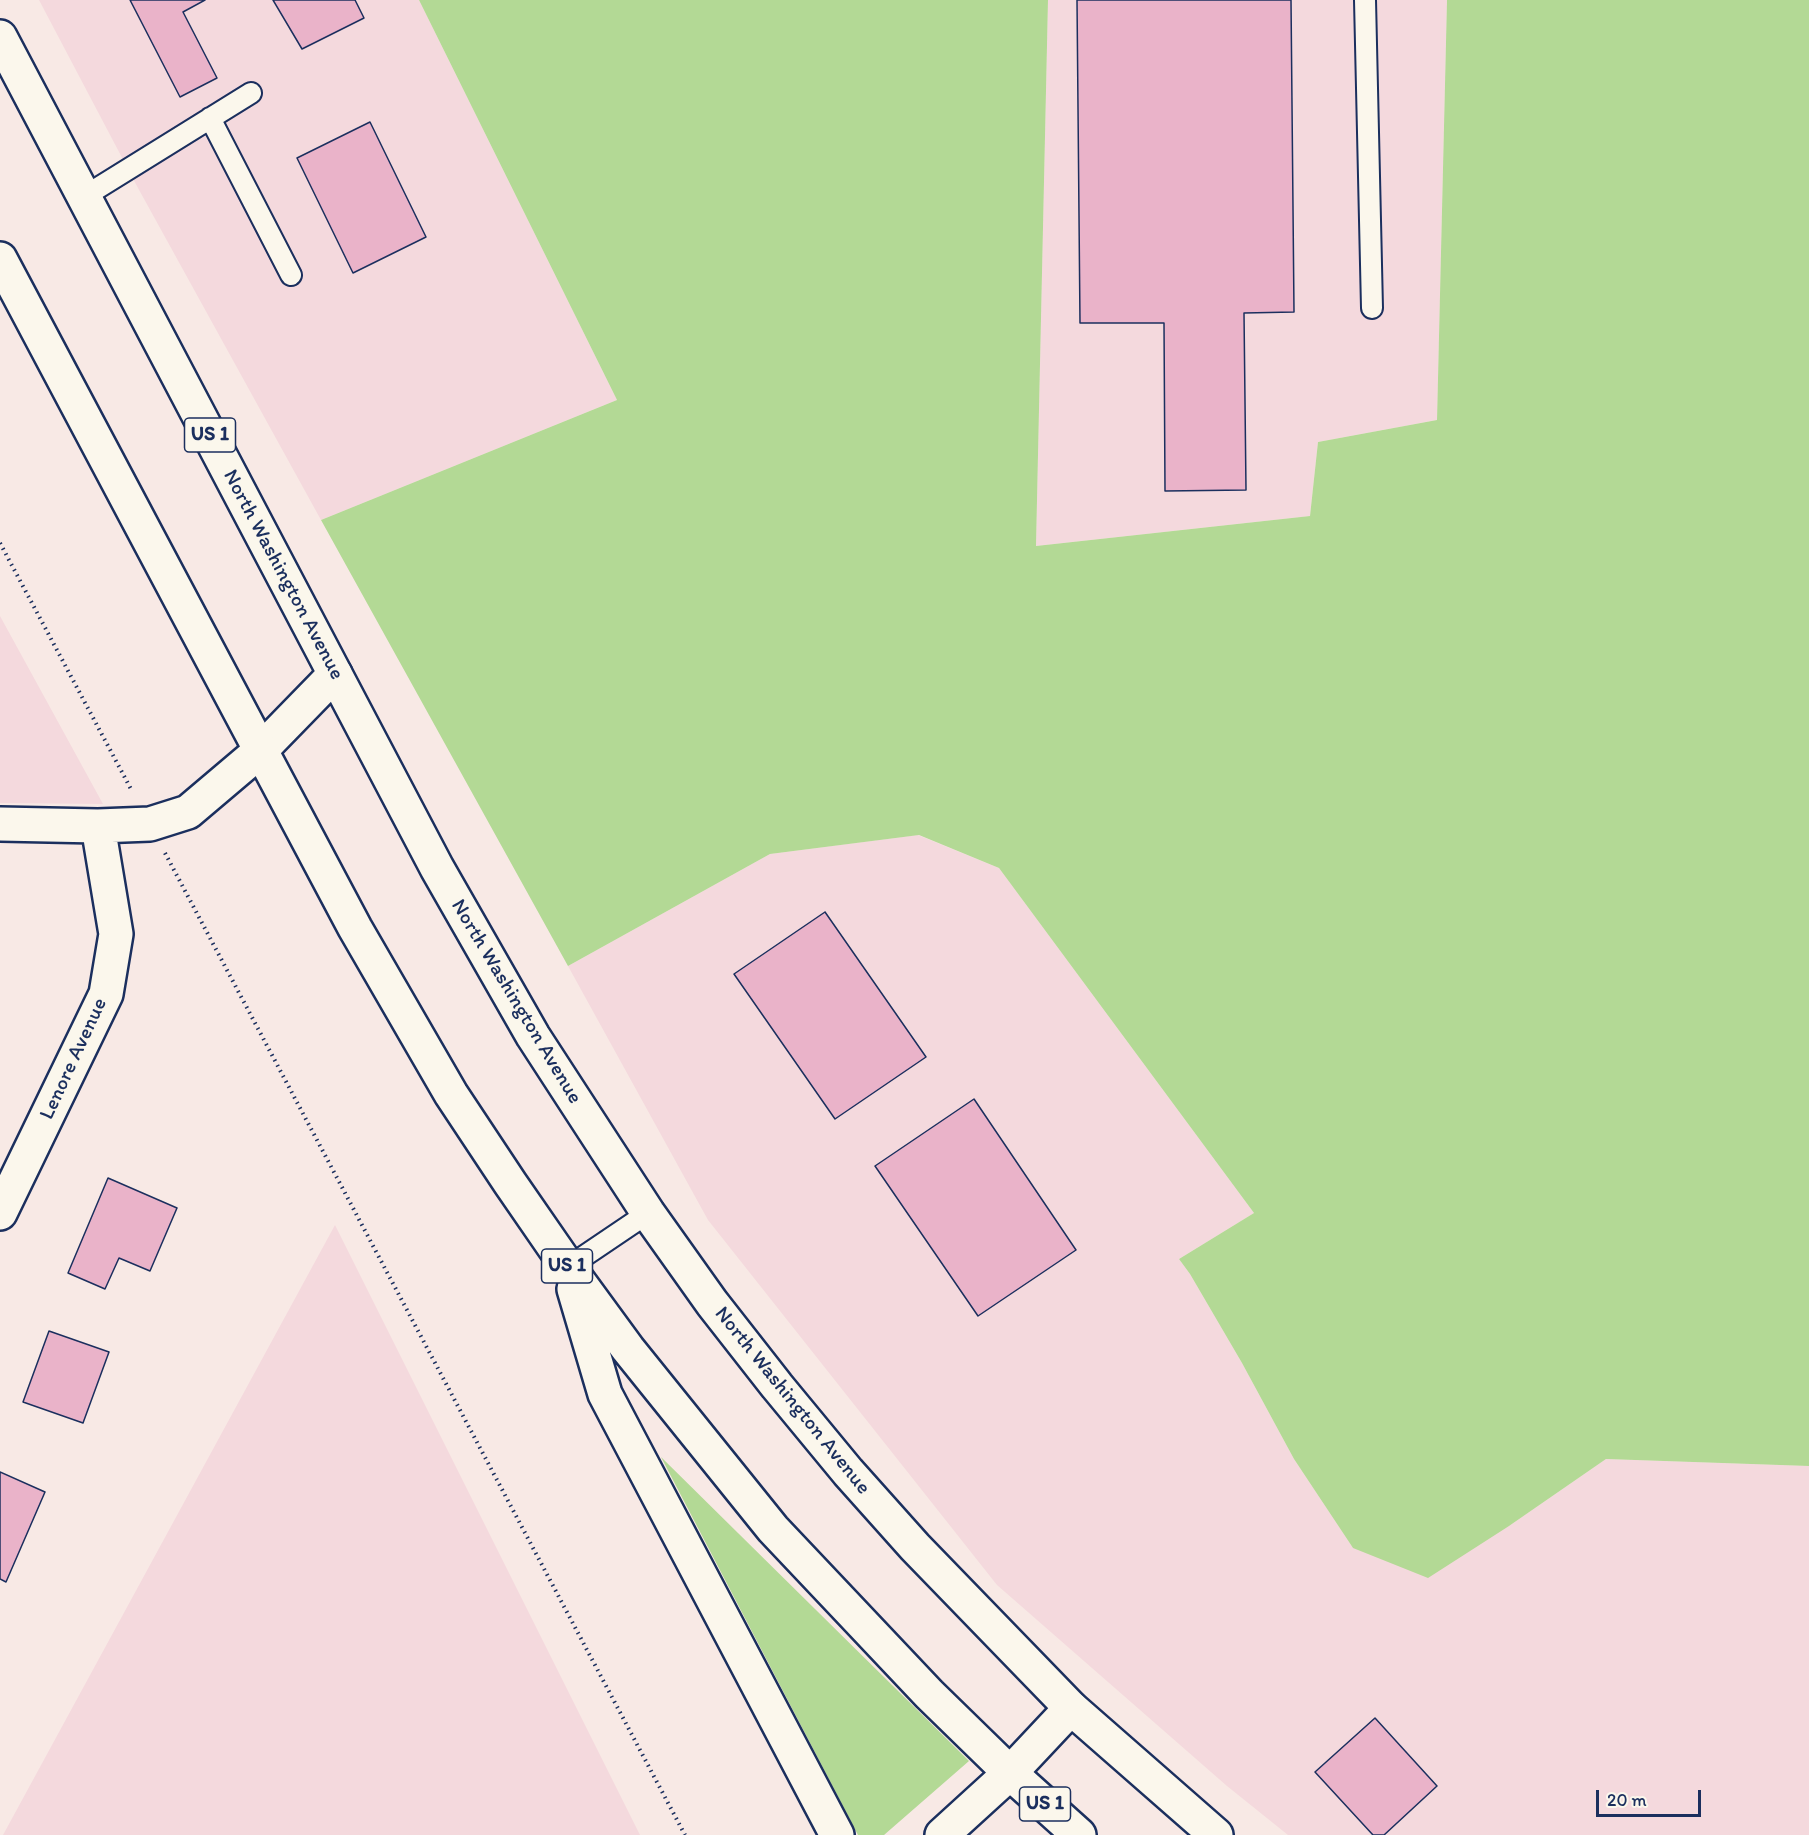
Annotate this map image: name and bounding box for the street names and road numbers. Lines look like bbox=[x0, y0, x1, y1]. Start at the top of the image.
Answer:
road number: US 1 bbox=[184, 418, 236, 452]
street label: North Washington Avenue bbox=[217, 466, 349, 684]
street label: North Washington Avenue bbox=[445, 895, 587, 1109]
street label: Lenore Avenue bbox=[35, 994, 113, 1124]
road number: US 1 bbox=[542, 1249, 592, 1283]
street label: North Washington Avenue bbox=[709, 1302, 875, 1500]
road number: US 1 bbox=[1020, 1787, 1070, 1821]

